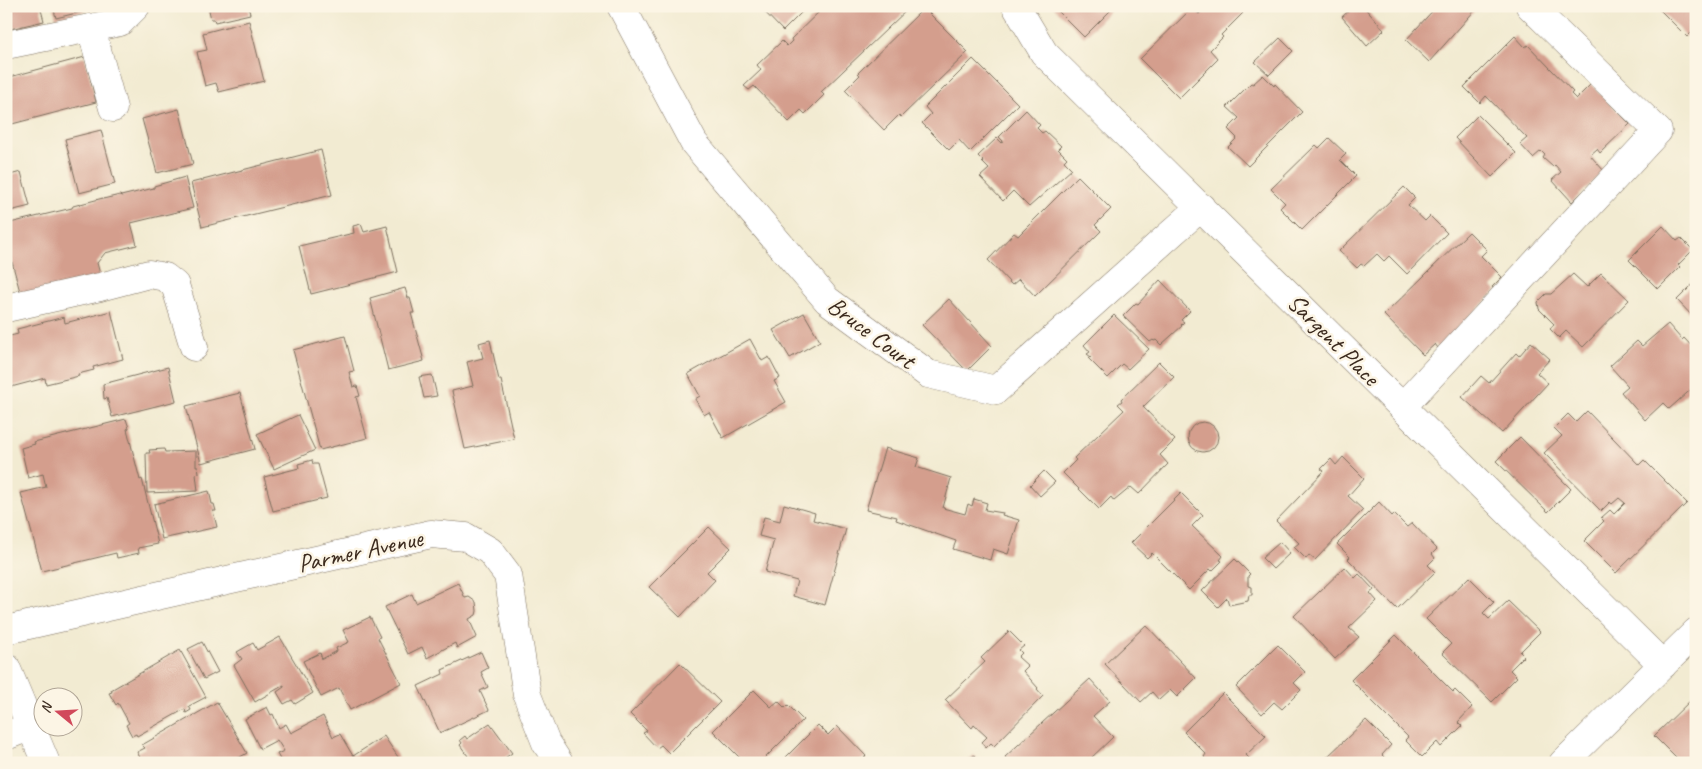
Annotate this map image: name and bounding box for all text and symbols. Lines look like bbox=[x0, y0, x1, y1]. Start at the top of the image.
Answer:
street label: Sargent Place bbox=[1280, 287, 1388, 394]
street label: Bruce Court bbox=[821, 289, 924, 378]
street label: Parmer Avenue bbox=[295, 522, 427, 580]
north arrow bbox=[32, 686, 82, 736]
text: N bbox=[37, 699, 56, 715]

